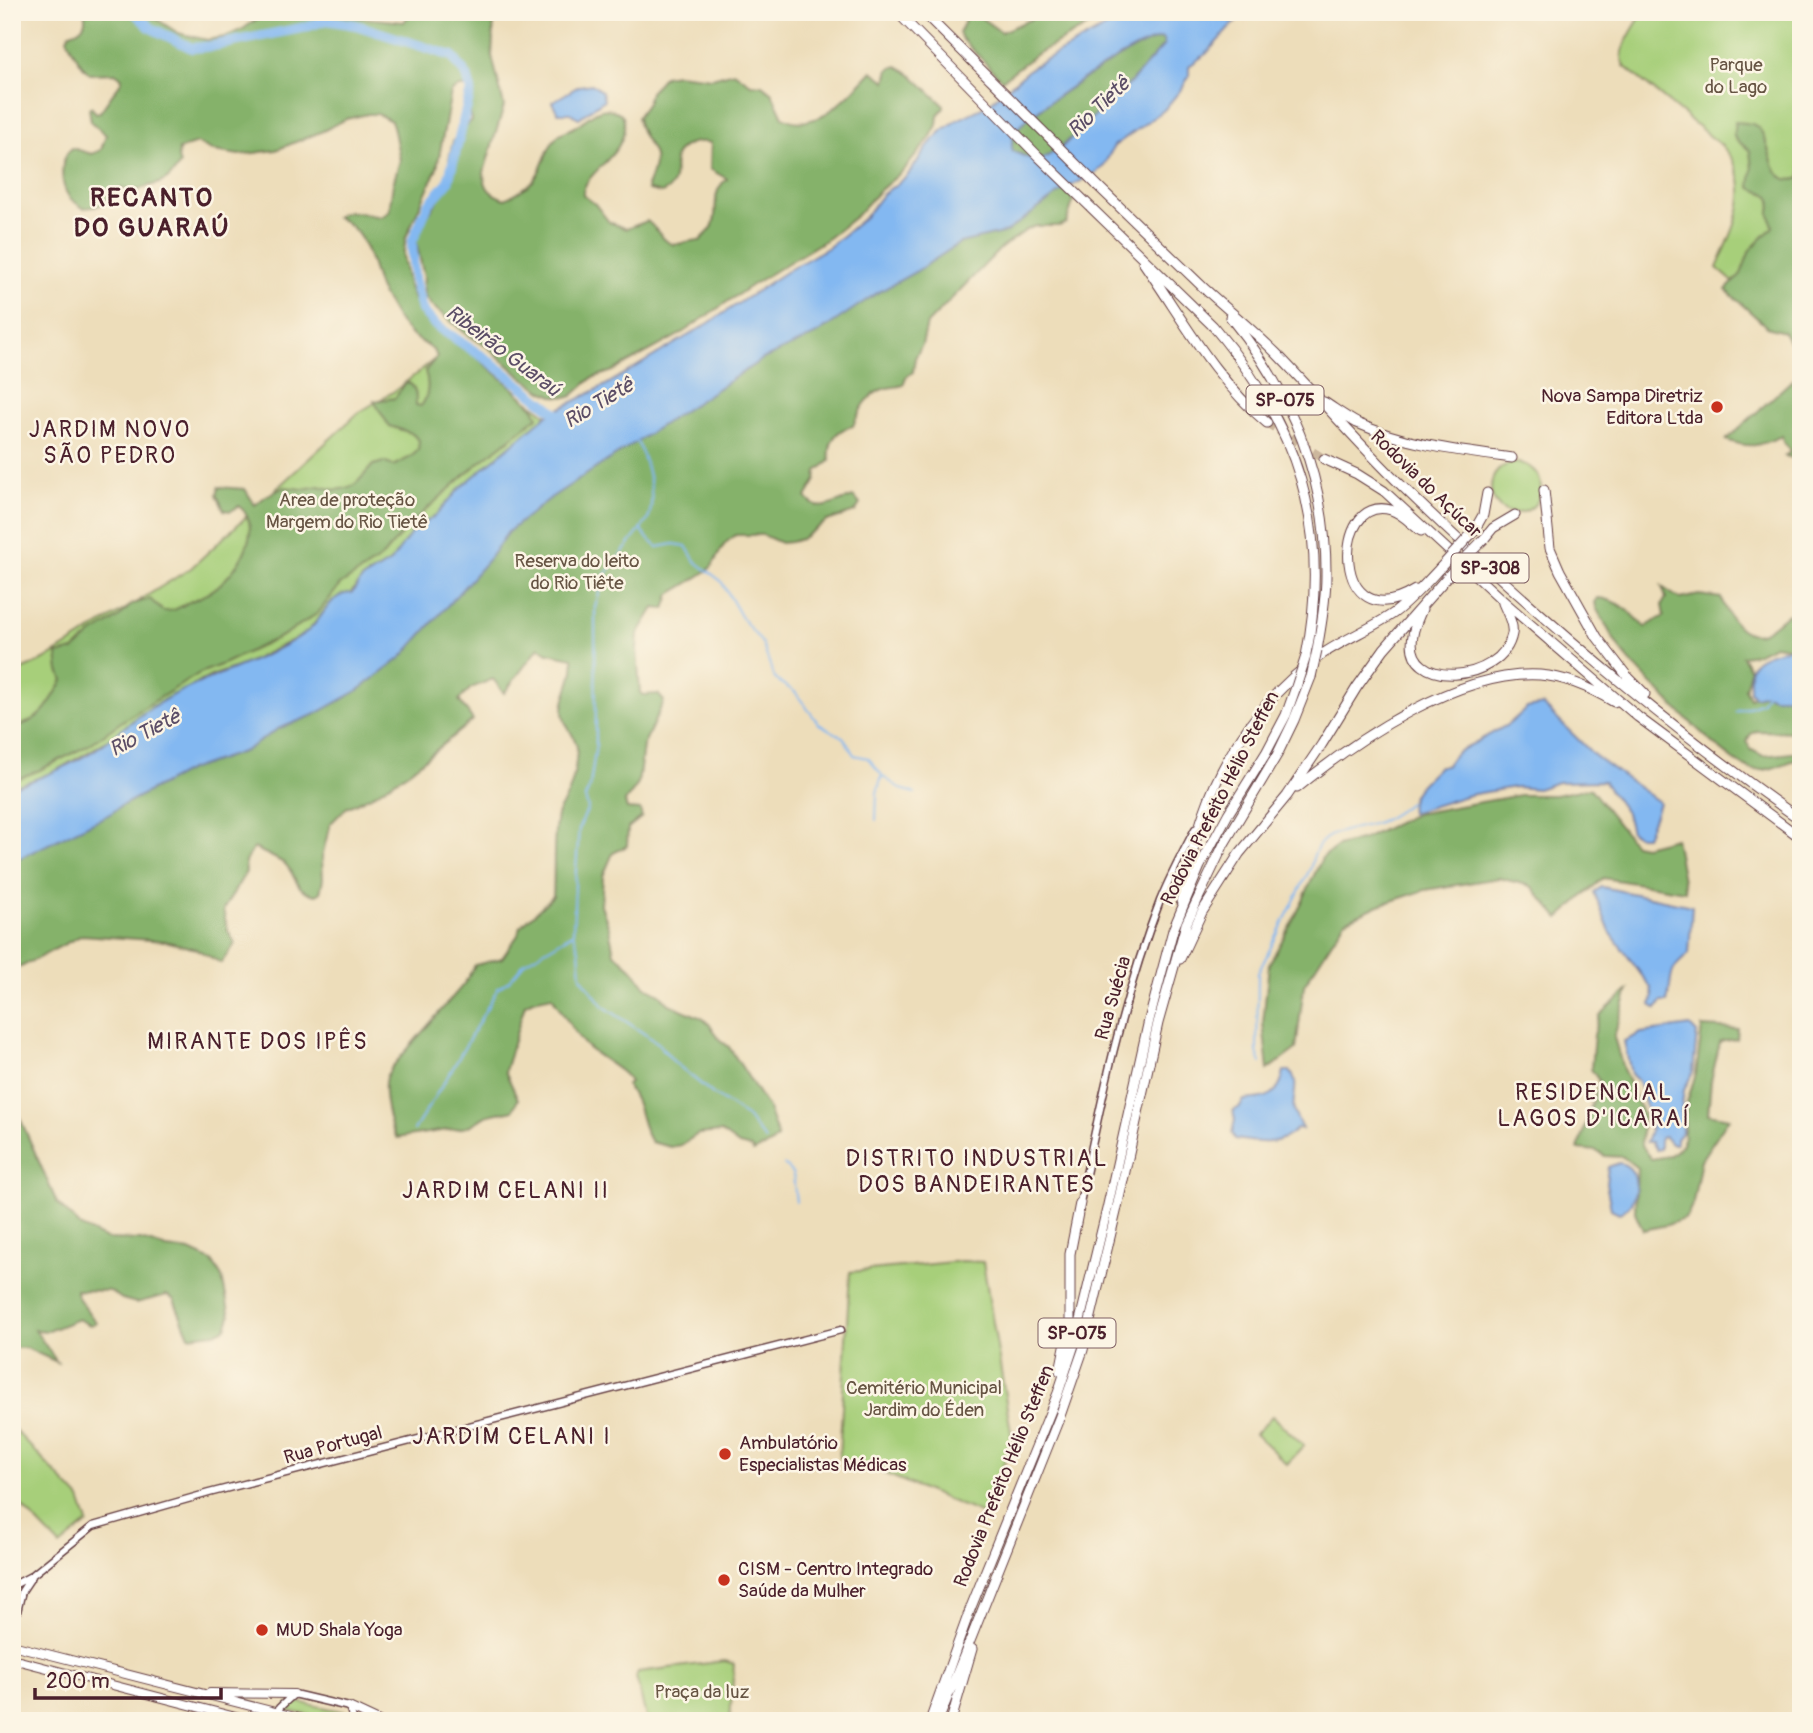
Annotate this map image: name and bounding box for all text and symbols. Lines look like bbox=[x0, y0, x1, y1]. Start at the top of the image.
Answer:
park label: Parque do Lago bbox=[1705, 53, 1767, 99]
water label: Rio Tietê bbox=[1062, 69, 1137, 144]
district label: RECANTO DO GUARAÚ bbox=[73, 182, 231, 244]
water label: Ribeirão Guaraú bbox=[440, 299, 567, 404]
water label: Rio Tietê bbox=[559, 371, 641, 434]
place label: Nova Sampa Diretriz Editora Ltda bbox=[1541, 384, 1703, 430]
road number: SP-075 bbox=[1246, 386, 1324, 414]
marker: Nova Sampa Diretriz Editora Ltda bbox=[1709, 399, 1725, 415]
district label: JARDIM NOVO SÃO PEDRO bbox=[29, 415, 191, 470]
street label: Rodovia do Açúcar bbox=[1365, 425, 1487, 543]
park label: Area de proteção Margem do Rio Tietê bbox=[266, 488, 428, 534]
park label: Reserva do leito do Rio Tiête bbox=[515, 549, 639, 595]
road number: SP-308 bbox=[1452, 554, 1528, 582]
street label: Rodovia Prefeito Hélio Steffen bbox=[1155, 687, 1285, 909]
water label: Rio Tietê bbox=[105, 702, 187, 763]
street label: Rua Suécia bbox=[1090, 953, 1136, 1043]
district label: MIRANTE DOS IPÊS bbox=[147, 1027, 369, 1056]
district label: RESIDENCIAL LAGOS D'ICARAÍ bbox=[1497, 1078, 1691, 1133]
district label: DISTRITO INDUSTRIAL DOS BANDEIRANTES bbox=[846, 1144, 1108, 1199]
district label: JARDIM CELANI II bbox=[402, 1176, 610, 1205]
road number: SP-075 bbox=[1038, 1318, 1116, 1348]
street label: Rodovia Prefeito Hélio Steffen bbox=[948, 1362, 1060, 1590]
park label: Cemitério Municipal Jardim do Éden bbox=[846, 1376, 1002, 1422]
street label: Rua Portugal bbox=[281, 1420, 385, 1470]
district label: JARDIM CELANI I bbox=[412, 1422, 612, 1451]
place label: Ambulatório Especialistas Médicas bbox=[739, 1431, 907, 1477]
marker: Ambulatório Especialistas Médicas bbox=[717, 1446, 733, 1462]
place label: CISM - Centro Integrado Saúde da Mulher bbox=[738, 1557, 933, 1603]
marker: CISM - Centro Integrado Saúde da Mulher bbox=[716, 1572, 732, 1588]
place label: MUD Shala Yoga bbox=[276, 1618, 403, 1642]
marker: MUD Shala Yoga bbox=[254, 1622, 270, 1638]
scale bar bbox=[35, 1656, 220, 1700]
text: 200 m bbox=[46, 1668, 110, 1695]
park label: Praça da luz bbox=[655, 1680, 749, 1704]

